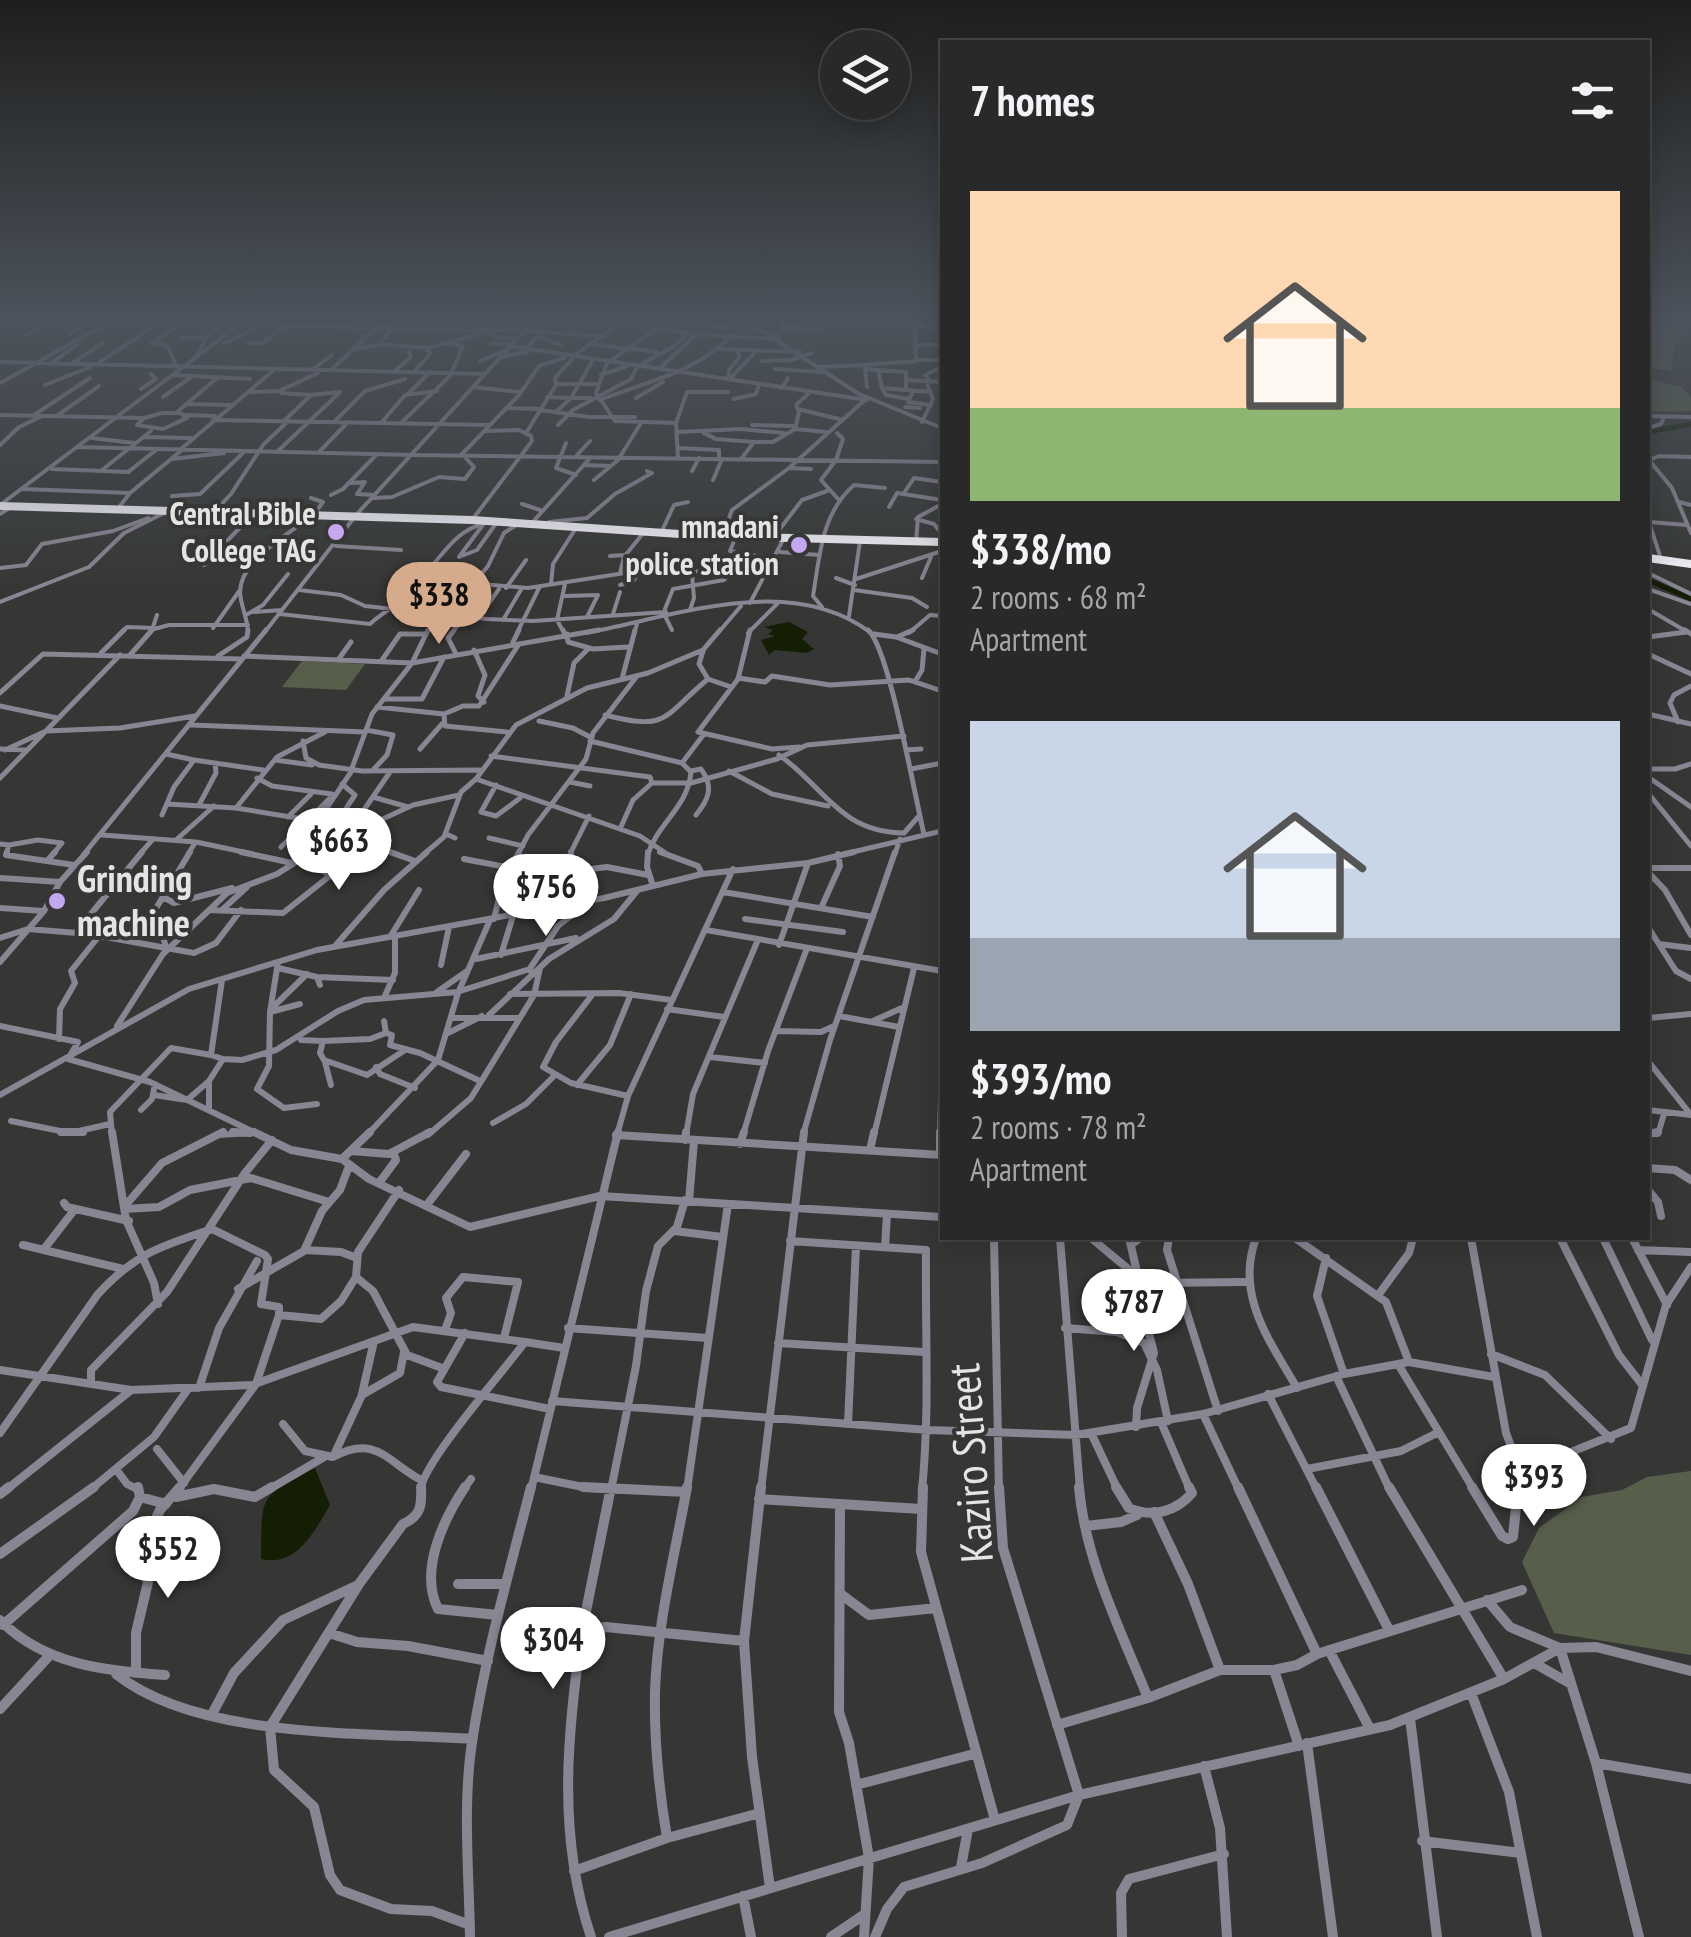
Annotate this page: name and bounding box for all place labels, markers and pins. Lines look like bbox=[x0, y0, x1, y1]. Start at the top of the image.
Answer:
place label: Central Bible College TAG bbox=[169, 492, 316, 571]
place label: mnadani police station bbox=[626, 505, 779, 584]
marker: Central Bible College TAG bbox=[325, 521, 347, 543]
marker: mnadani police station bbox=[788, 534, 810, 556]
pin: $338 bbox=[380, 562, 498, 647]
pin: $663 bbox=[280, 808, 398, 893]
place label: Grinding machine bbox=[77, 853, 192, 946]
pin: $756 bbox=[487, 854, 605, 939]
marker: Grinding machine bbox=[46, 890, 68, 912]
pin: $787 bbox=[1075, 1269, 1193, 1354]
pin: $393 bbox=[1475, 1444, 1593, 1529]
pin: $552 bbox=[109, 1516, 227, 1601]
pin: $304 bbox=[494, 1607, 612, 1692]

